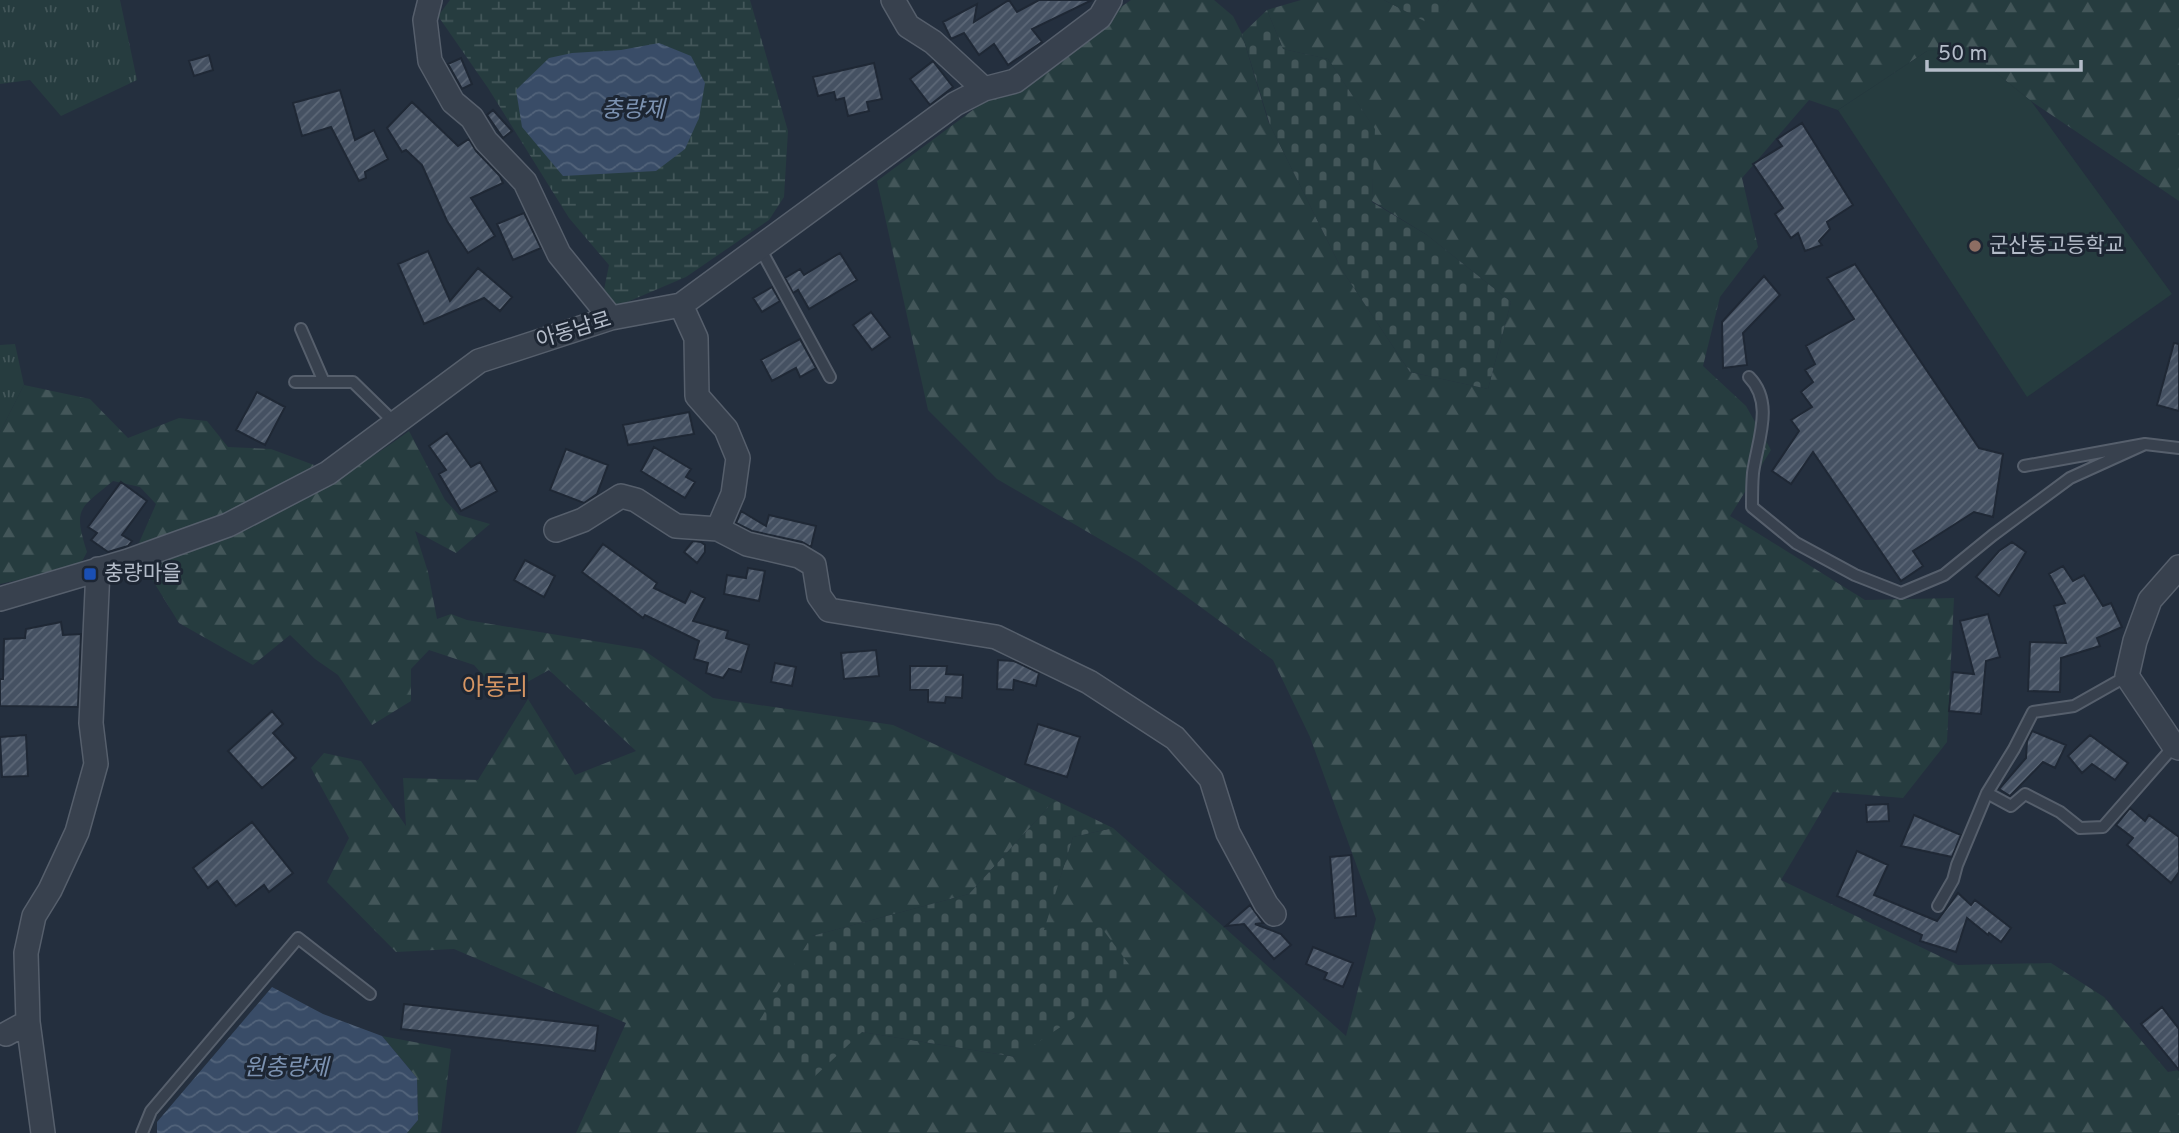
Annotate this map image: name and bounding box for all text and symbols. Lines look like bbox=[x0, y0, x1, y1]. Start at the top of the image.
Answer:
scale bar bbox=[1927, 28, 2081, 72]
text: 50 m bbox=[1938, 41, 1987, 68]
water label: 충량제 bbox=[601, 97, 668, 126]
place label: 군산동고등학교 bbox=[1989, 233, 2124, 260]
marker: 군산동고등학교 bbox=[1967, 238, 1983, 254]
street label: 아동남로 bbox=[533, 307, 615, 355]
place label: 충량마을 bbox=[104, 561, 181, 588]
marker: 충량마을 bbox=[82, 566, 98, 582]
district label: 아동리 bbox=[462, 674, 528, 704]
water label: 원충량제 bbox=[244, 1055, 331, 1084]

